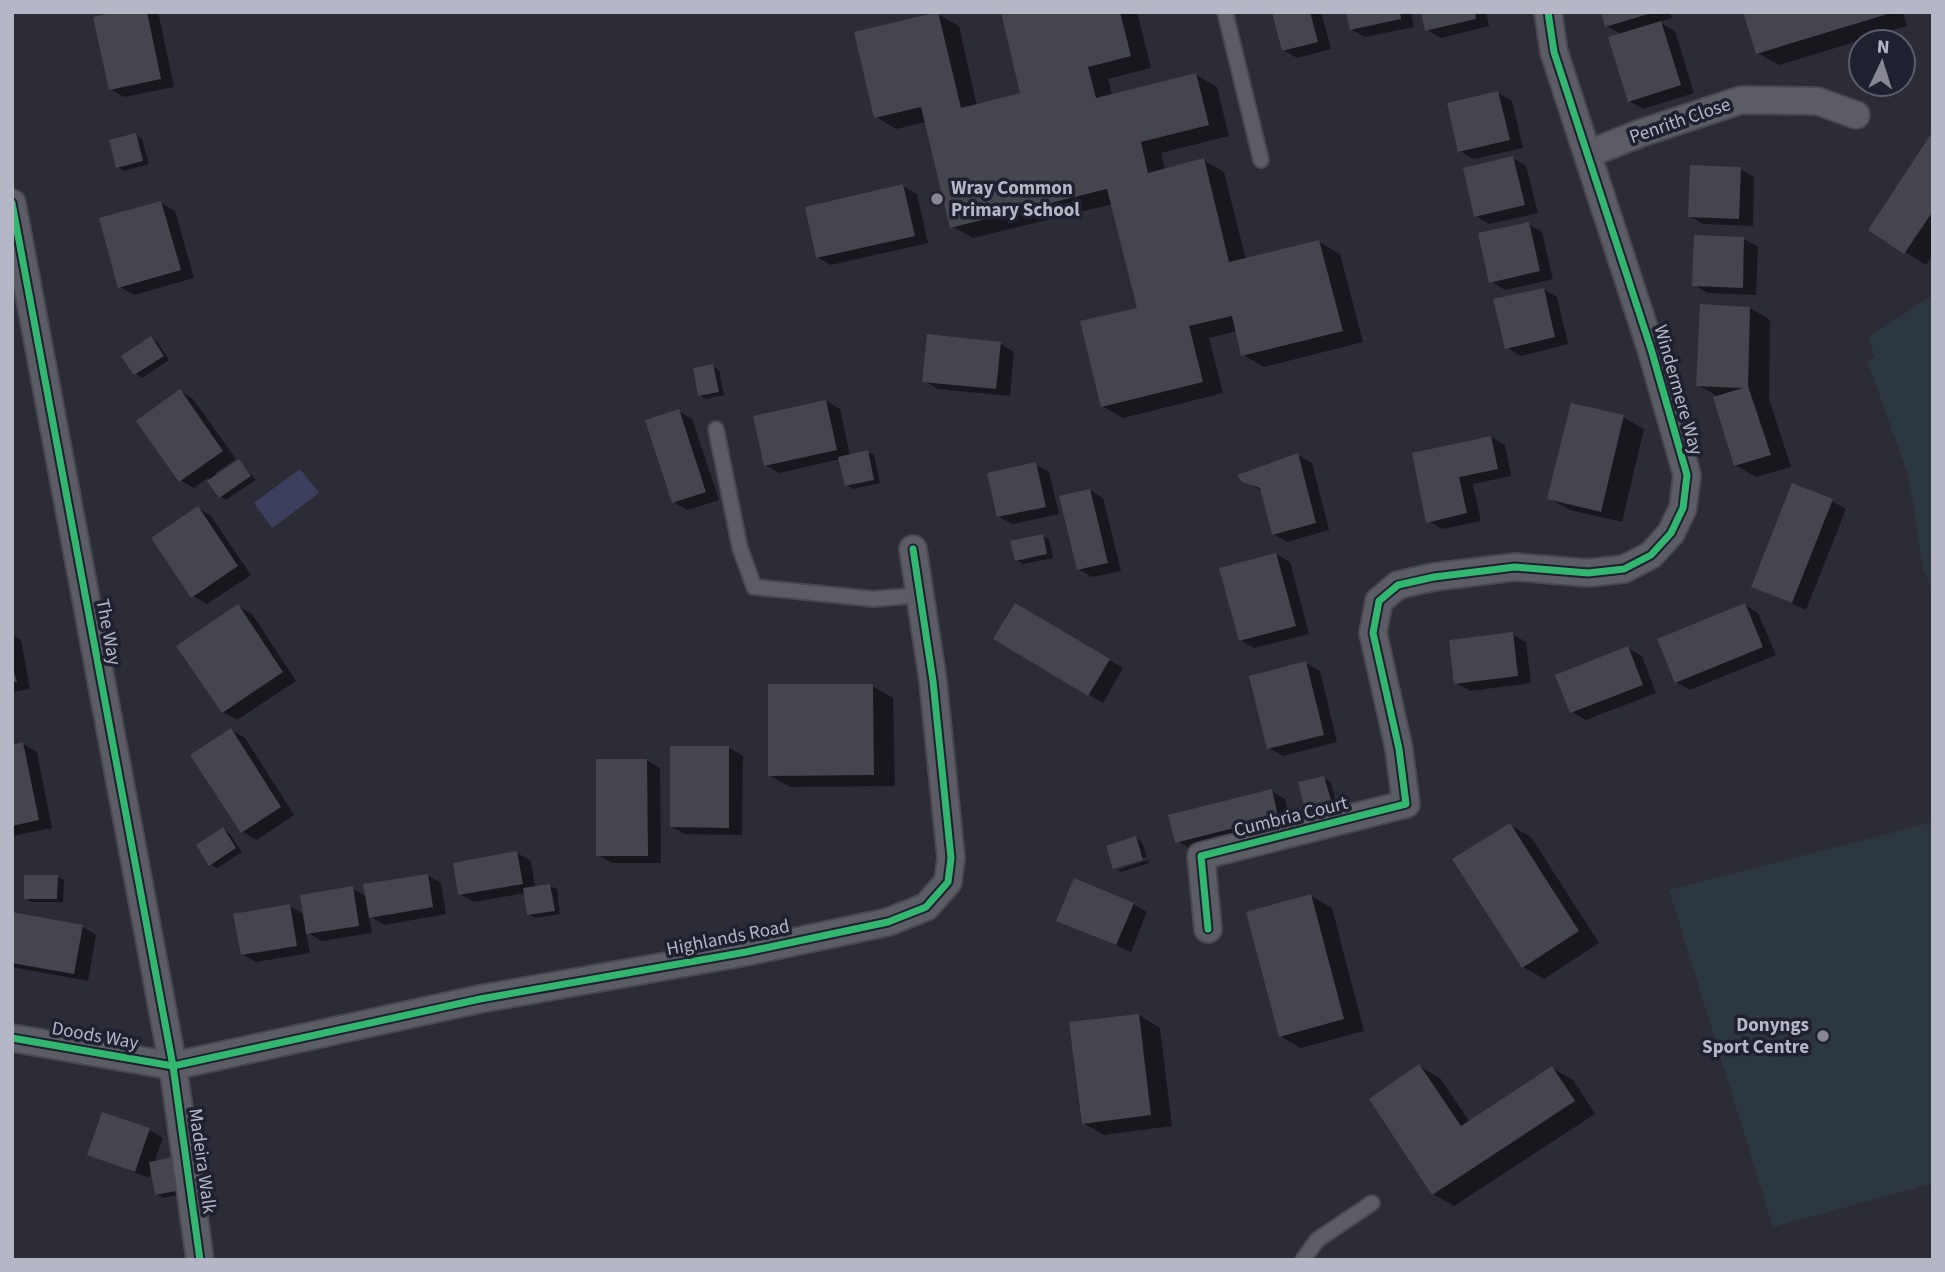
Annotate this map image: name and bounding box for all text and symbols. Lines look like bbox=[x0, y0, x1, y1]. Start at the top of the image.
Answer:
north arrow bbox=[1847, 28, 1917, 98]
text: N bbox=[1876, 34, 1890, 61]
street label: Penrith Close bbox=[1626, 91, 1734, 151]
place label: Wray Common Primary School bbox=[951, 175, 1080, 224]
marker: Wray Common Primary School bbox=[929, 191, 945, 207]
street label: Windermere Way bbox=[1646, 322, 1710, 458]
street label: The Way bbox=[88, 597, 128, 667]
street label: Cumbria Court bbox=[1231, 790, 1351, 844]
street label: Highlands Road bbox=[664, 913, 792, 963]
place label: Donyngs Sport Centre bbox=[1702, 1012, 1809, 1061]
street label: Doods Way bbox=[49, 1015, 141, 1057]
marker: Donyngs Sport Centre bbox=[1815, 1028, 1831, 1044]
street label: Madeira Walk bbox=[181, 1107, 223, 1216]

